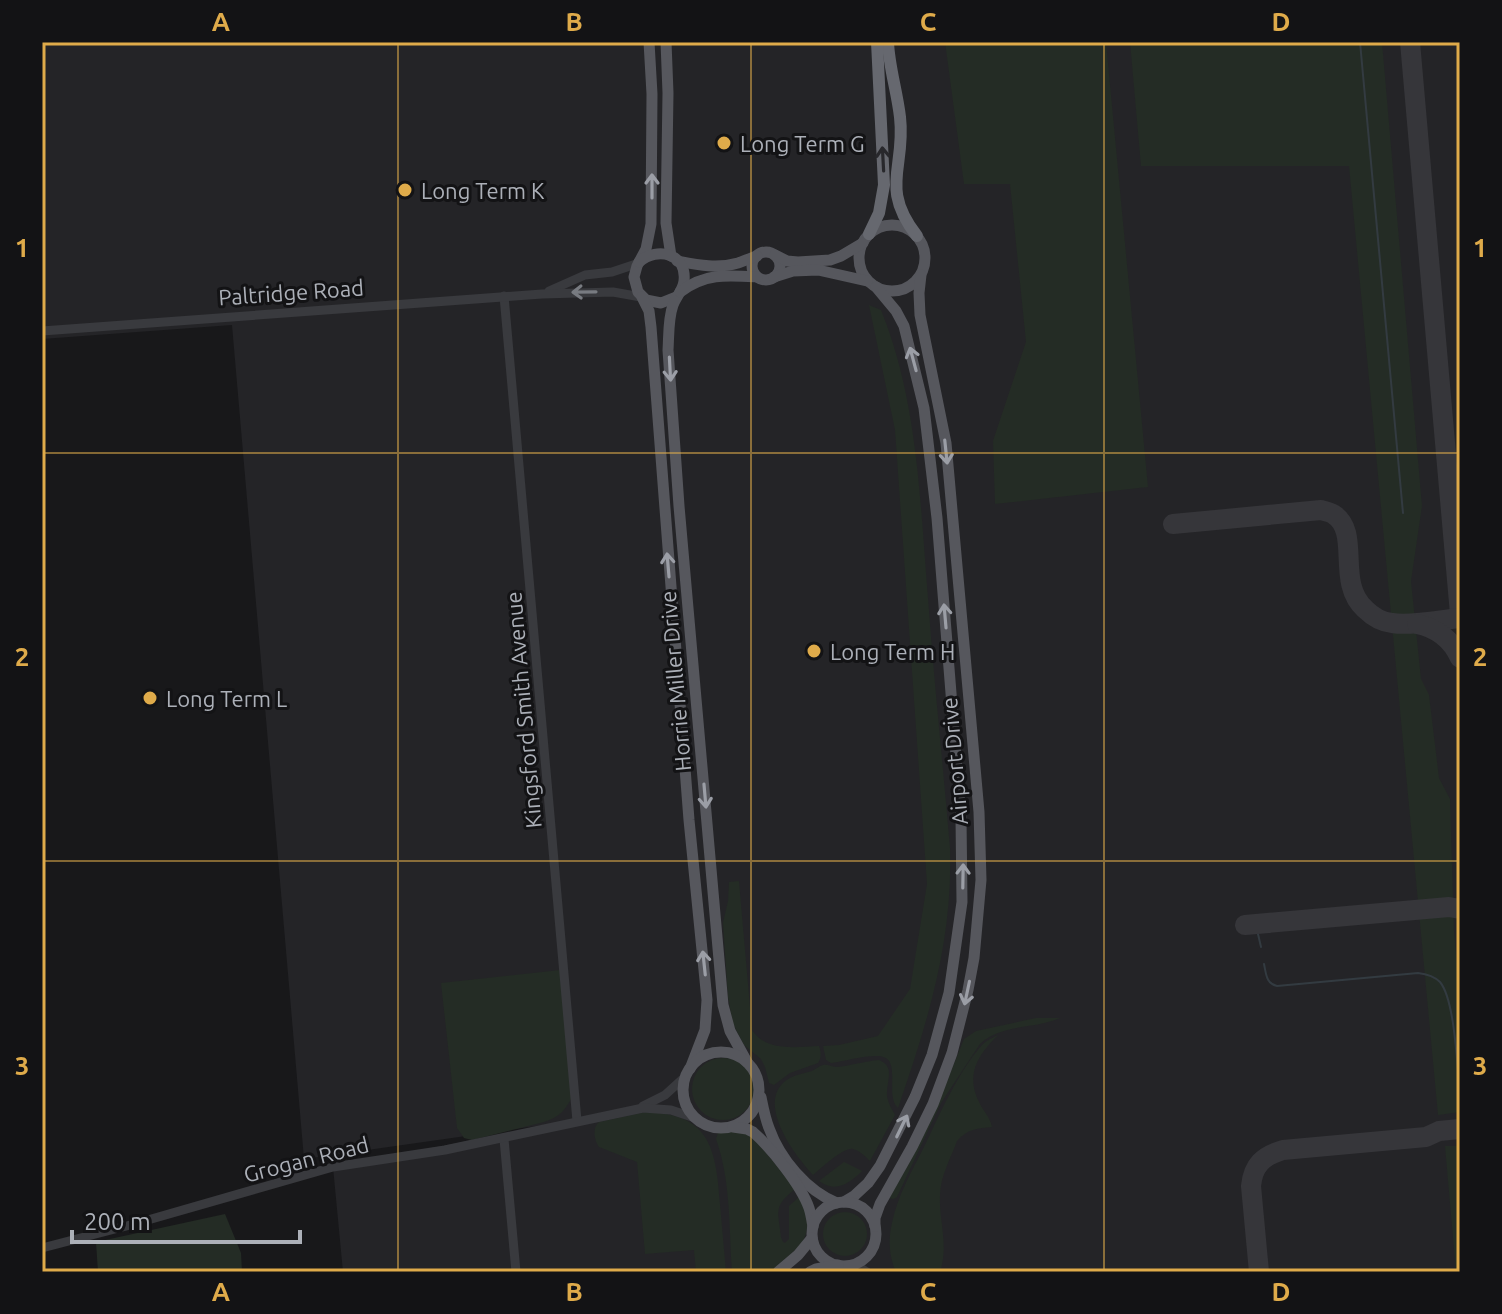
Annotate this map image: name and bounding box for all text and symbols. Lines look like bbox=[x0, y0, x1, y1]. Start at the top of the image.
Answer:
text: A bbox=[212, 7, 231, 36]
text: B bbox=[565, 7, 583, 36]
text: C bbox=[920, 7, 937, 36]
text: D bbox=[1272, 7, 1290, 36]
place label: Long Term G bbox=[740, 131, 865, 156]
marker: Long Term G bbox=[715, 134, 733, 152]
one-way arrow bbox=[875, 146, 890, 173]
one-way arrow bbox=[644, 173, 660, 200]
place label: Long Term K bbox=[421, 178, 545, 203]
marker: Long Term K bbox=[396, 181, 414, 199]
text: 1 bbox=[15, 233, 29, 262]
text: 1 bbox=[1473, 233, 1487, 262]
street label: Paltridge Road bbox=[217, 274, 365, 310]
one-way arrow bbox=[571, 285, 598, 300]
one-way arrow bbox=[904, 346, 919, 372]
one-way arrow bbox=[662, 355, 677, 382]
one-way arrow bbox=[939, 438, 954, 465]
one-way arrow bbox=[660, 552, 675, 579]
street label: Horrie Miller Drive bbox=[655, 590, 695, 772]
street label: Kingsford Smith Avenue bbox=[500, 591, 546, 829]
one-way arrow bbox=[937, 603, 952, 630]
place label: Long Term H bbox=[830, 639, 955, 664]
text: 2 bbox=[15, 642, 29, 671]
marker: Long Term H bbox=[805, 642, 823, 660]
text: 2 bbox=[1473, 642, 1487, 671]
place label: Long Term L bbox=[166, 686, 287, 711]
marker: Long Term L bbox=[141, 689, 159, 707]
street label: Airport Drive bbox=[936, 696, 972, 826]
one-way arrow bbox=[698, 782, 713, 809]
one-way arrow bbox=[955, 863, 970, 890]
one-way arrow bbox=[696, 950, 711, 977]
one-way arrow bbox=[959, 979, 974, 1005]
text: 3 bbox=[15, 1051, 29, 1080]
text: 3 bbox=[1473, 1051, 1487, 1080]
one-way arrow bbox=[895, 1115, 910, 1139]
street label: Grogan Road bbox=[241, 1131, 371, 1187]
scale bar bbox=[72, 1194, 300, 1244]
text: 200 m bbox=[84, 1208, 151, 1235]
text: A bbox=[212, 1277, 231, 1306]
text: B bbox=[565, 1277, 583, 1306]
text: C bbox=[920, 1277, 937, 1306]
text: D bbox=[1272, 1277, 1290, 1306]

